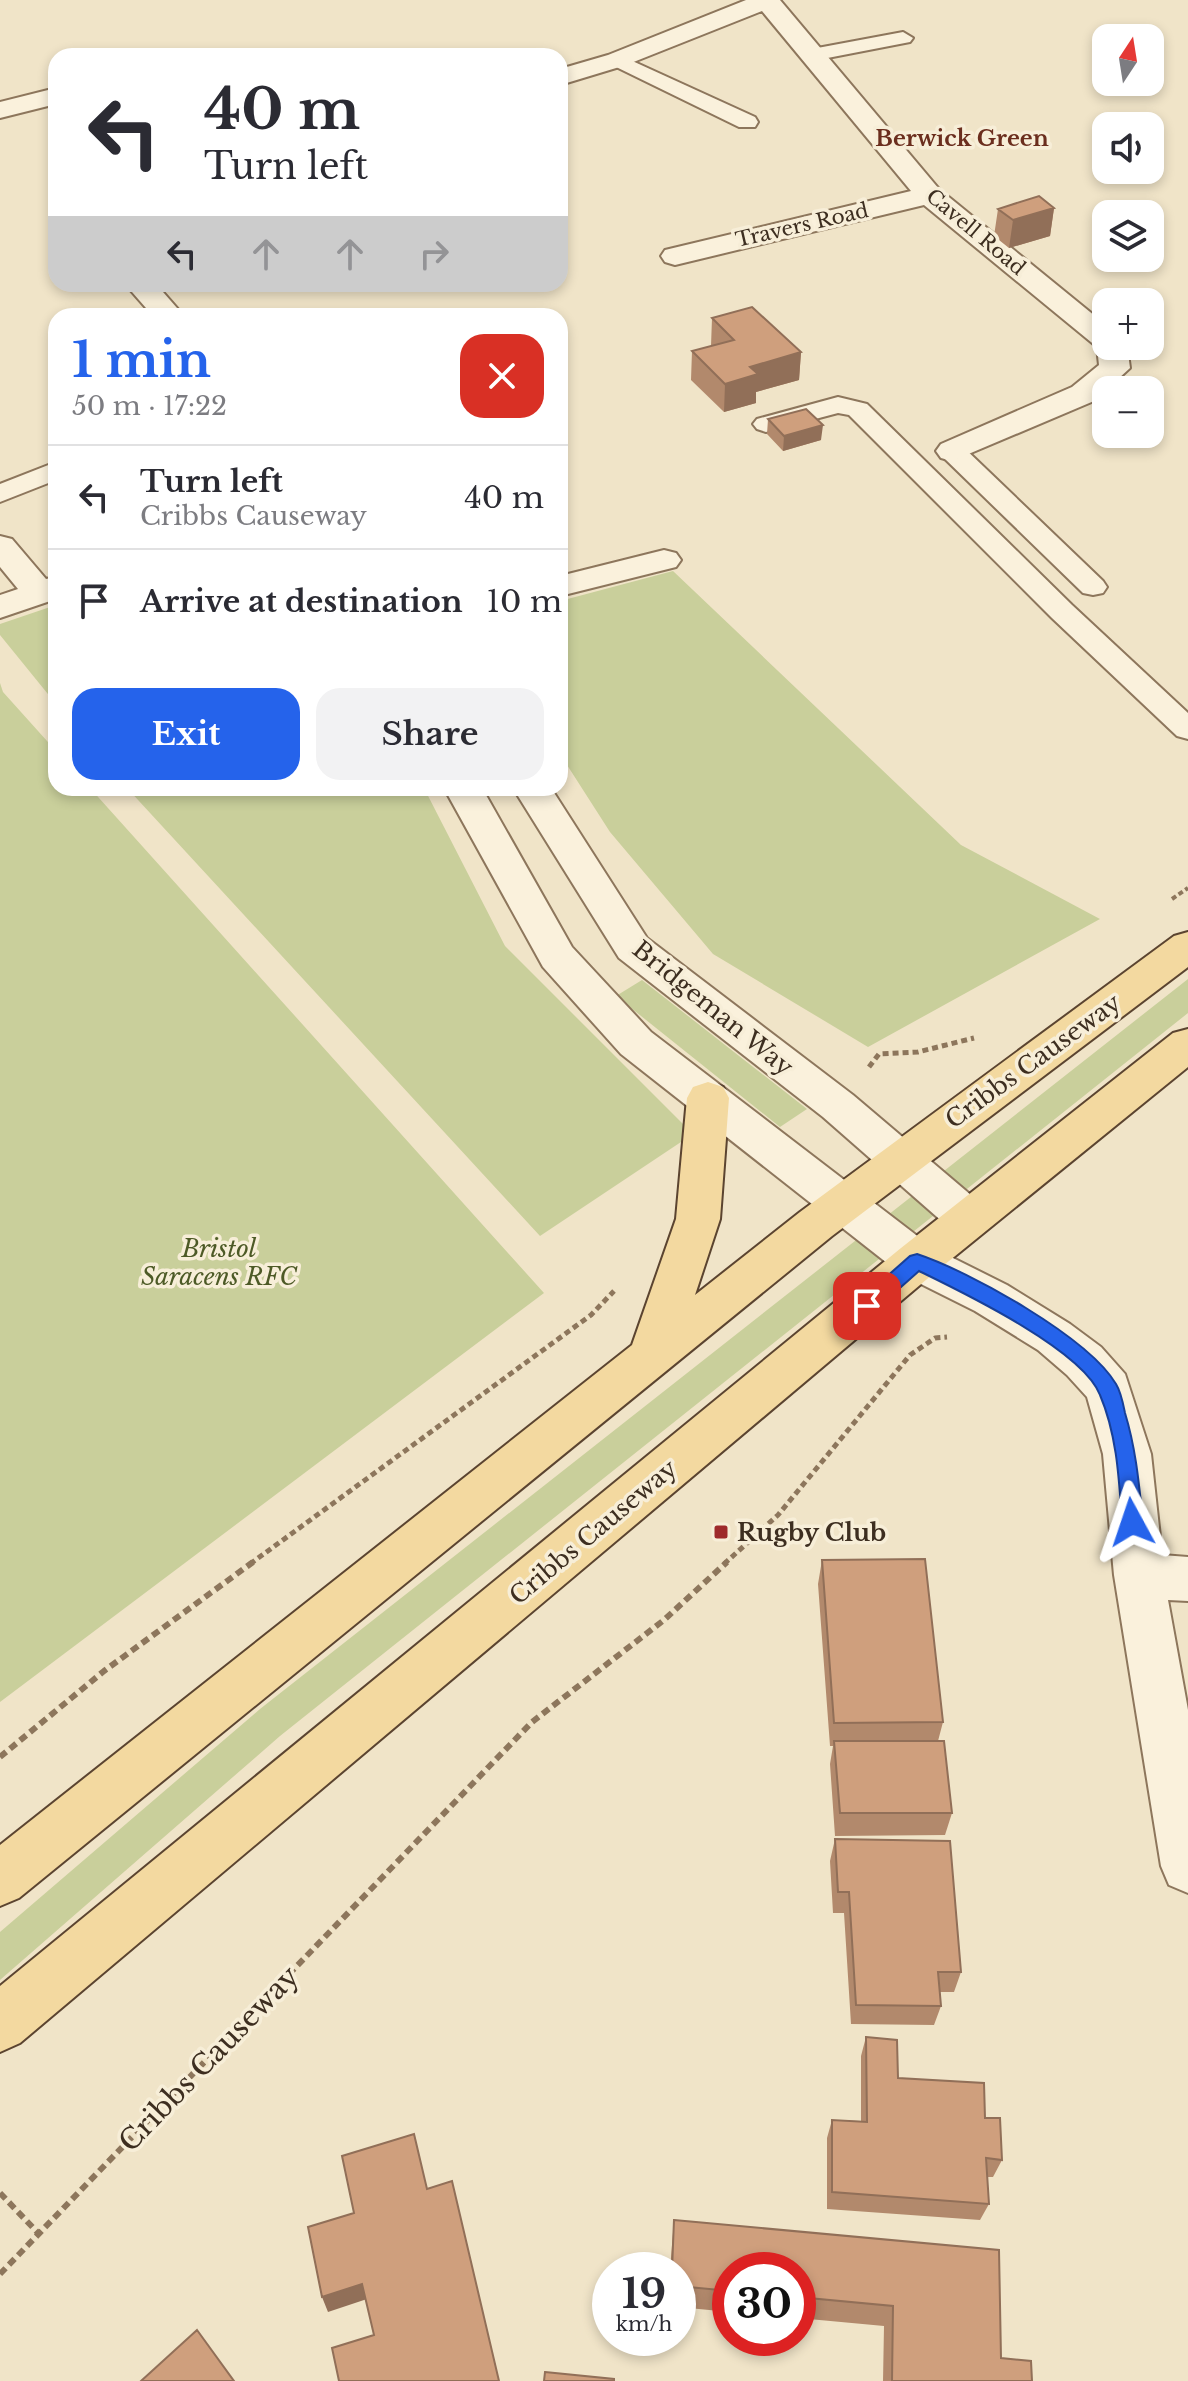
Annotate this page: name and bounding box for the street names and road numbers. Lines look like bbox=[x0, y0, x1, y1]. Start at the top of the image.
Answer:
street label: Cavell Road bbox=[922, 184, 1030, 280]
street label: Travers Road bbox=[733, 198, 871, 252]
street label: Bridgeman Way bbox=[627, 934, 800, 1082]
street label: Cribbs Causeway bbox=[940, 987, 1127, 1134]
street label: Cribbs Causeway bbox=[503, 1453, 683, 1610]
street label: Cribbs Causeway bbox=[112, 1959, 306, 2159]

